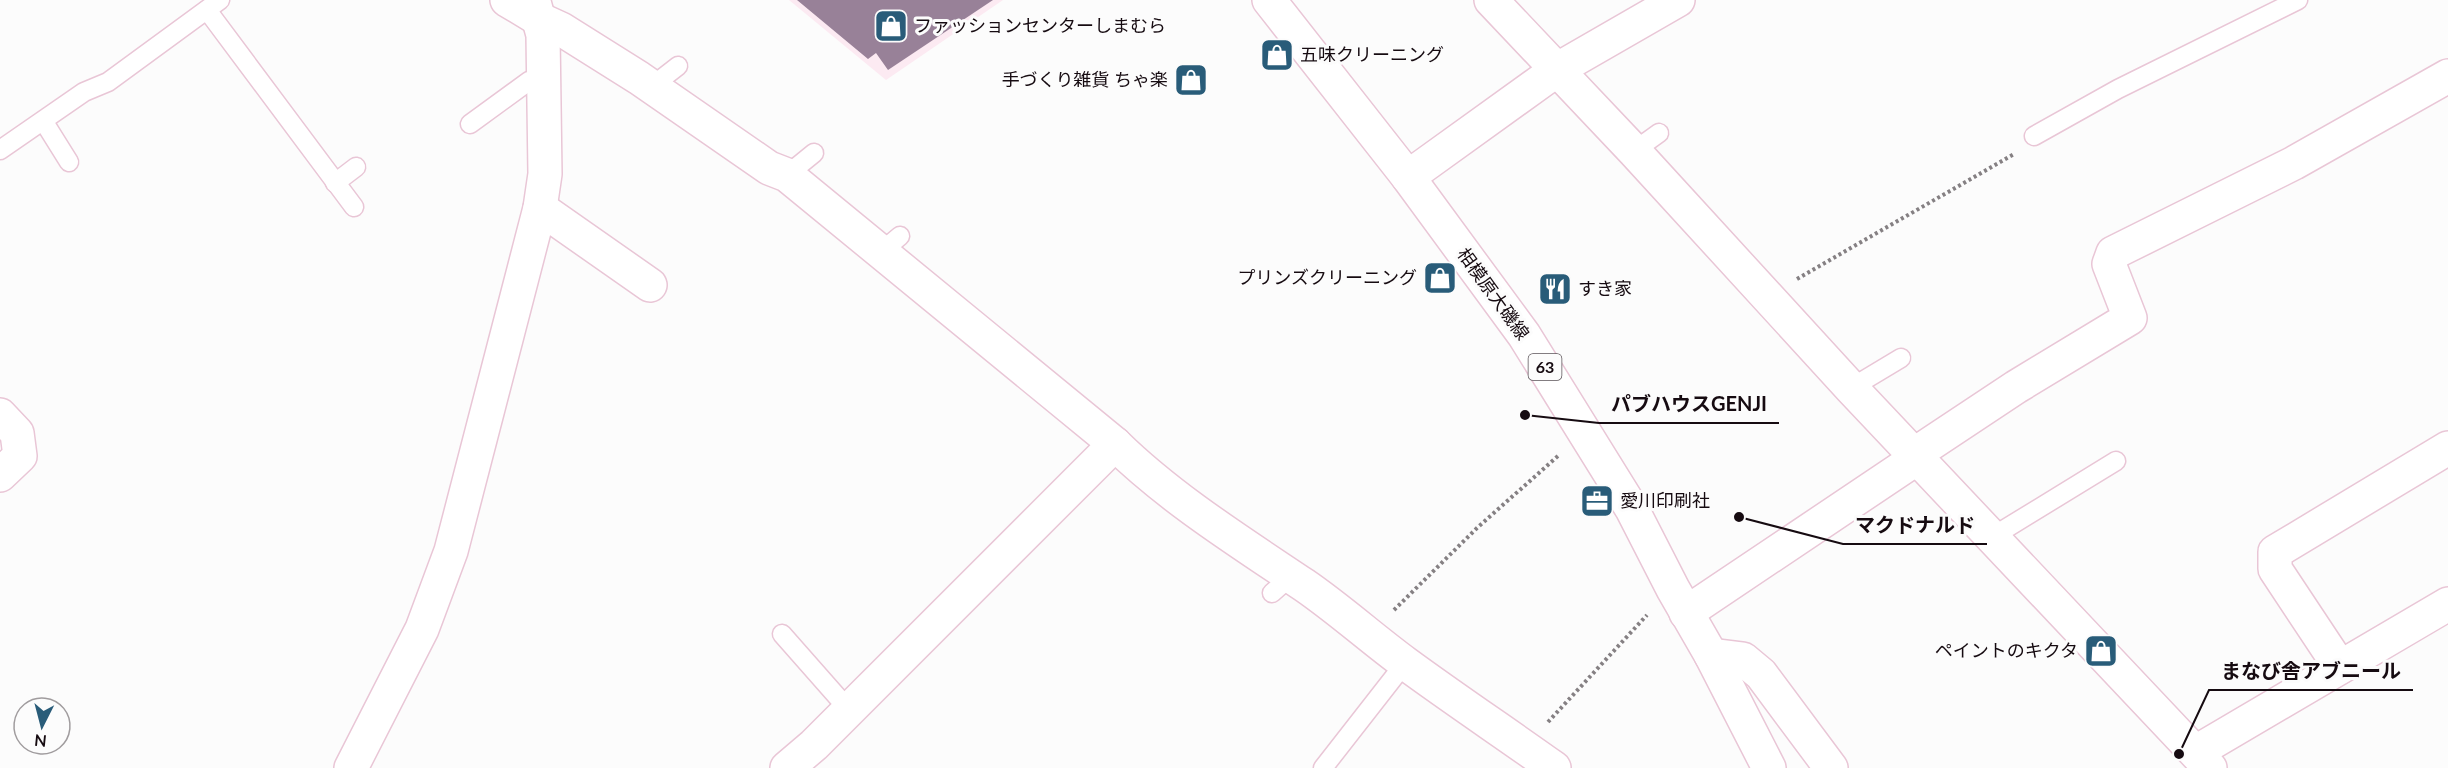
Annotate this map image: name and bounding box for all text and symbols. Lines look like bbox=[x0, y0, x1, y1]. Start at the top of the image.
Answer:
shop icon: ファッションセンターしまむら bbox=[873, 8, 909, 44]
place label: ファッションセンターしまむら bbox=[914, 14, 1166, 36]
shop icon: 五味クリーニング bbox=[1259, 37, 1295, 73]
place label: 五味クリーニング bbox=[1300, 43, 1444, 65]
shop icon: 手づくり雑貨 ちゃ楽 bbox=[1173, 62, 1209, 98]
place label: 手づくり雑貨 ちゃ楽 bbox=[1001, 68, 1168, 90]
street label: 相模原大磯線 bbox=[1453, 243, 1534, 344]
shop icon: プリンズクリーニング bbox=[1422, 260, 1458, 296]
place label: プリンズクリーニング bbox=[1237, 266, 1417, 288]
restaurant icon: すき家 bbox=[1537, 271, 1573, 307]
place label: すき家 bbox=[1578, 277, 1632, 299]
road number: 63 bbox=[1528, 354, 1562, 380]
callout: パブハウスGENJI bbox=[1599, 385, 1779, 423]
text: パブハウスGENJI bbox=[1611, 391, 1767, 415]
office icon: 愛川印刷社 bbox=[1579, 483, 1615, 519]
place label: 愛川印刷社 bbox=[1620, 489, 1710, 511]
callout: マクドナルド bbox=[1843, 506, 1987, 544]
text: マクドナルド bbox=[1855, 512, 1975, 536]
shop icon: ペイントのキクタ bbox=[2083, 633, 2119, 669]
place label: ペイントのキクタ bbox=[1935, 639, 2078, 661]
callout: まなび舎アブニール bbox=[2209, 652, 2413, 690]
text: まなび舎アブニール bbox=[2221, 658, 2401, 682]
north arrow bbox=[12, 696, 72, 756]
text: N bbox=[33, 731, 48, 752]

